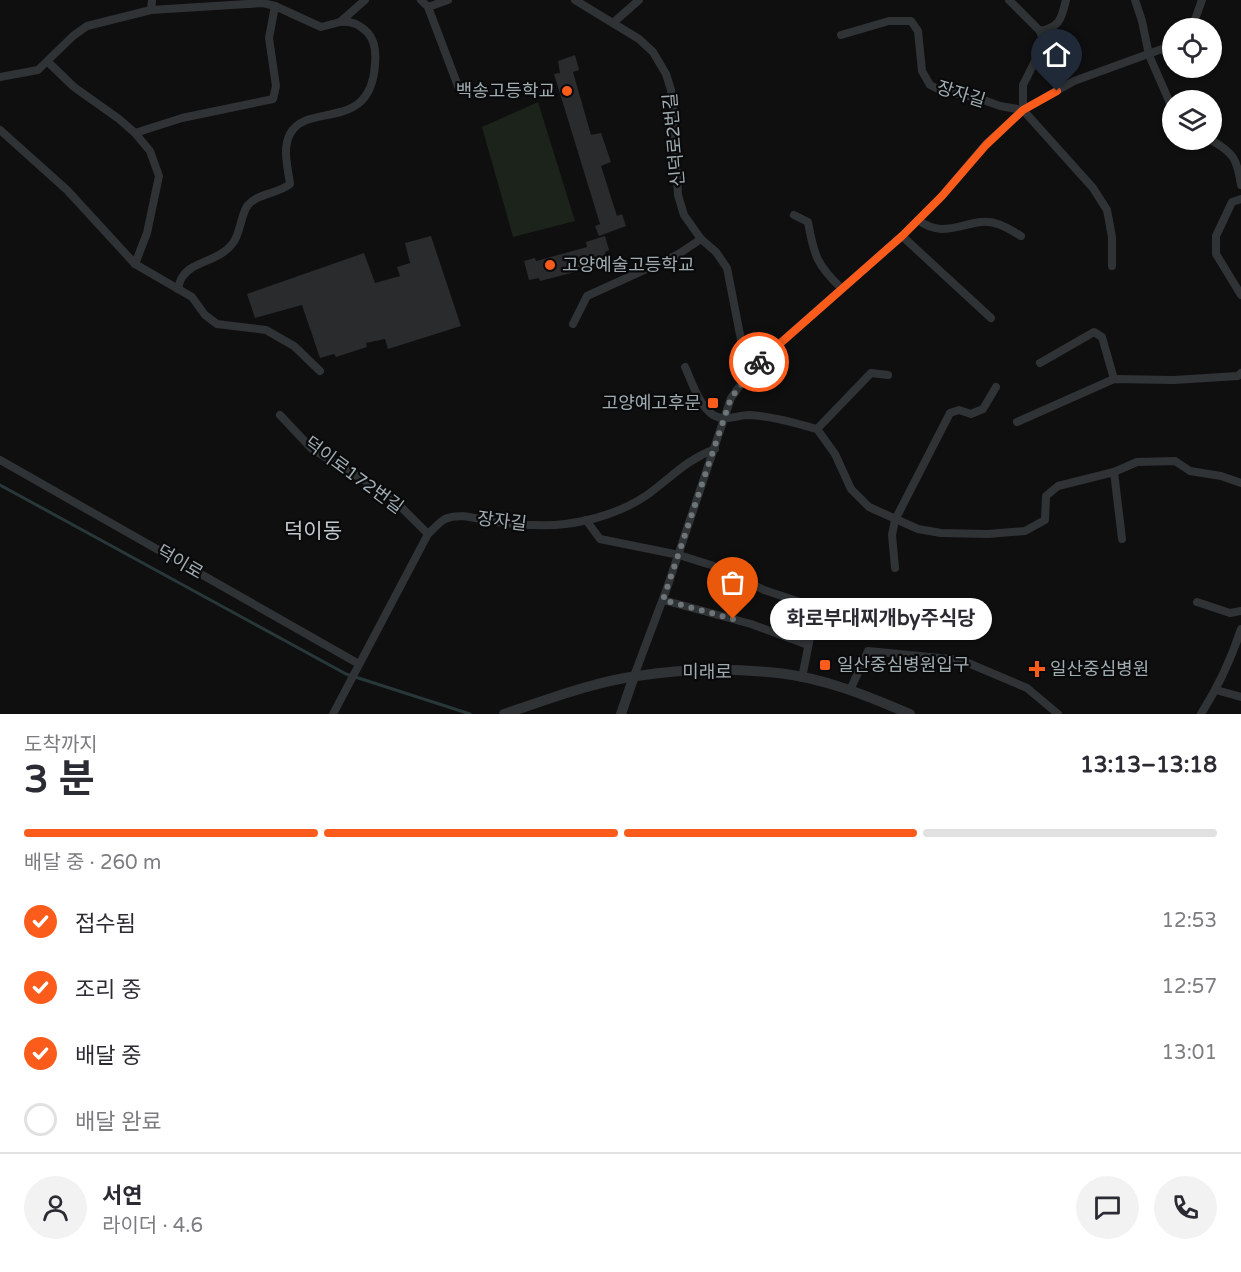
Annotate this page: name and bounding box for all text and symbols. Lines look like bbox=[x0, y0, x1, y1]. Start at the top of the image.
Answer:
map controls bbox=[1162, 18, 1222, 150]
button: locate bbox=[1162, 18, 1222, 78]
pin bbox=[1031, 29, 1082, 91]
icon: home bbox=[1040, 38, 1073, 71]
street label: 장자길 bbox=[934, 76, 988, 112]
place label: 백송고등학교 bbox=[456, 80, 555, 102]
marker: 백송고등학교 bbox=[560, 84, 574, 98]
button: layers bbox=[1162, 90, 1222, 150]
street label: 신덕로2번길 bbox=[659, 92, 689, 188]
place label: 고양예술고등학교 bbox=[562, 254, 694, 276]
marker: 고양예술고등학교 bbox=[543, 258, 557, 272]
courier bbox=[729, 332, 789, 392]
icon: bike bbox=[743, 346, 776, 379]
place label: 고양예고후문 bbox=[602, 392, 701, 414]
marker: 고양예고후문 bbox=[706, 396, 720, 410]
street label: 덕이로172번길 bbox=[300, 432, 408, 518]
street label: 장자길 bbox=[476, 507, 528, 535]
district label: 덕이동 bbox=[284, 519, 342, 544]
street label: 덕이로 bbox=[153, 540, 207, 584]
pin bbox=[707, 557, 758, 619]
icon: bag bbox=[716, 566, 749, 599]
callout: 화로부대찌개by주식당 bbox=[769, 598, 991, 640]
text: 화로부대찌개by주식당 bbox=[787, 607, 975, 631]
place label: 일산중심병원입구 bbox=[837, 654, 969, 676]
marker: 일산중심병원입구 bbox=[818, 658, 832, 672]
place label: 일산중심병원 bbox=[1050, 658, 1149, 680]
marker: 일산중심병원 bbox=[1028, 660, 1046, 678]
street label: 미래로 bbox=[682, 661, 732, 683]
text: 도착까지 bbox=[24, 733, 98, 757]
text: 13:13–13:18 bbox=[1080, 752, 1217, 778]
text: 3 분 bbox=[24, 756, 95, 803]
text: 배달 중 · 260 m bbox=[24, 851, 161, 875]
icon: check bbox=[24, 905, 57, 938]
text: 12:53 bbox=[1162, 909, 1217, 933]
text: 접수됨 bbox=[75, 911, 136, 937]
icon: check bbox=[24, 971, 57, 1004]
text: 12:57 bbox=[1162, 975, 1217, 999]
text: 조리 중 bbox=[75, 977, 141, 1003]
icon: check bbox=[24, 1037, 57, 1070]
text: 13:01 bbox=[1162, 1041, 1217, 1065]
text: 배달 중 bbox=[75, 1043, 141, 1069]
text: 배달 완료 bbox=[75, 1109, 162, 1135]
button: person bbox=[24, 1176, 87, 1239]
button: chat bbox=[1076, 1176, 1139, 1239]
button: phone bbox=[1154, 1176, 1217, 1239]
text: 서연 bbox=[102, 1183, 142, 1209]
text: 라이더 · 4.6 bbox=[102, 1214, 203, 1238]

